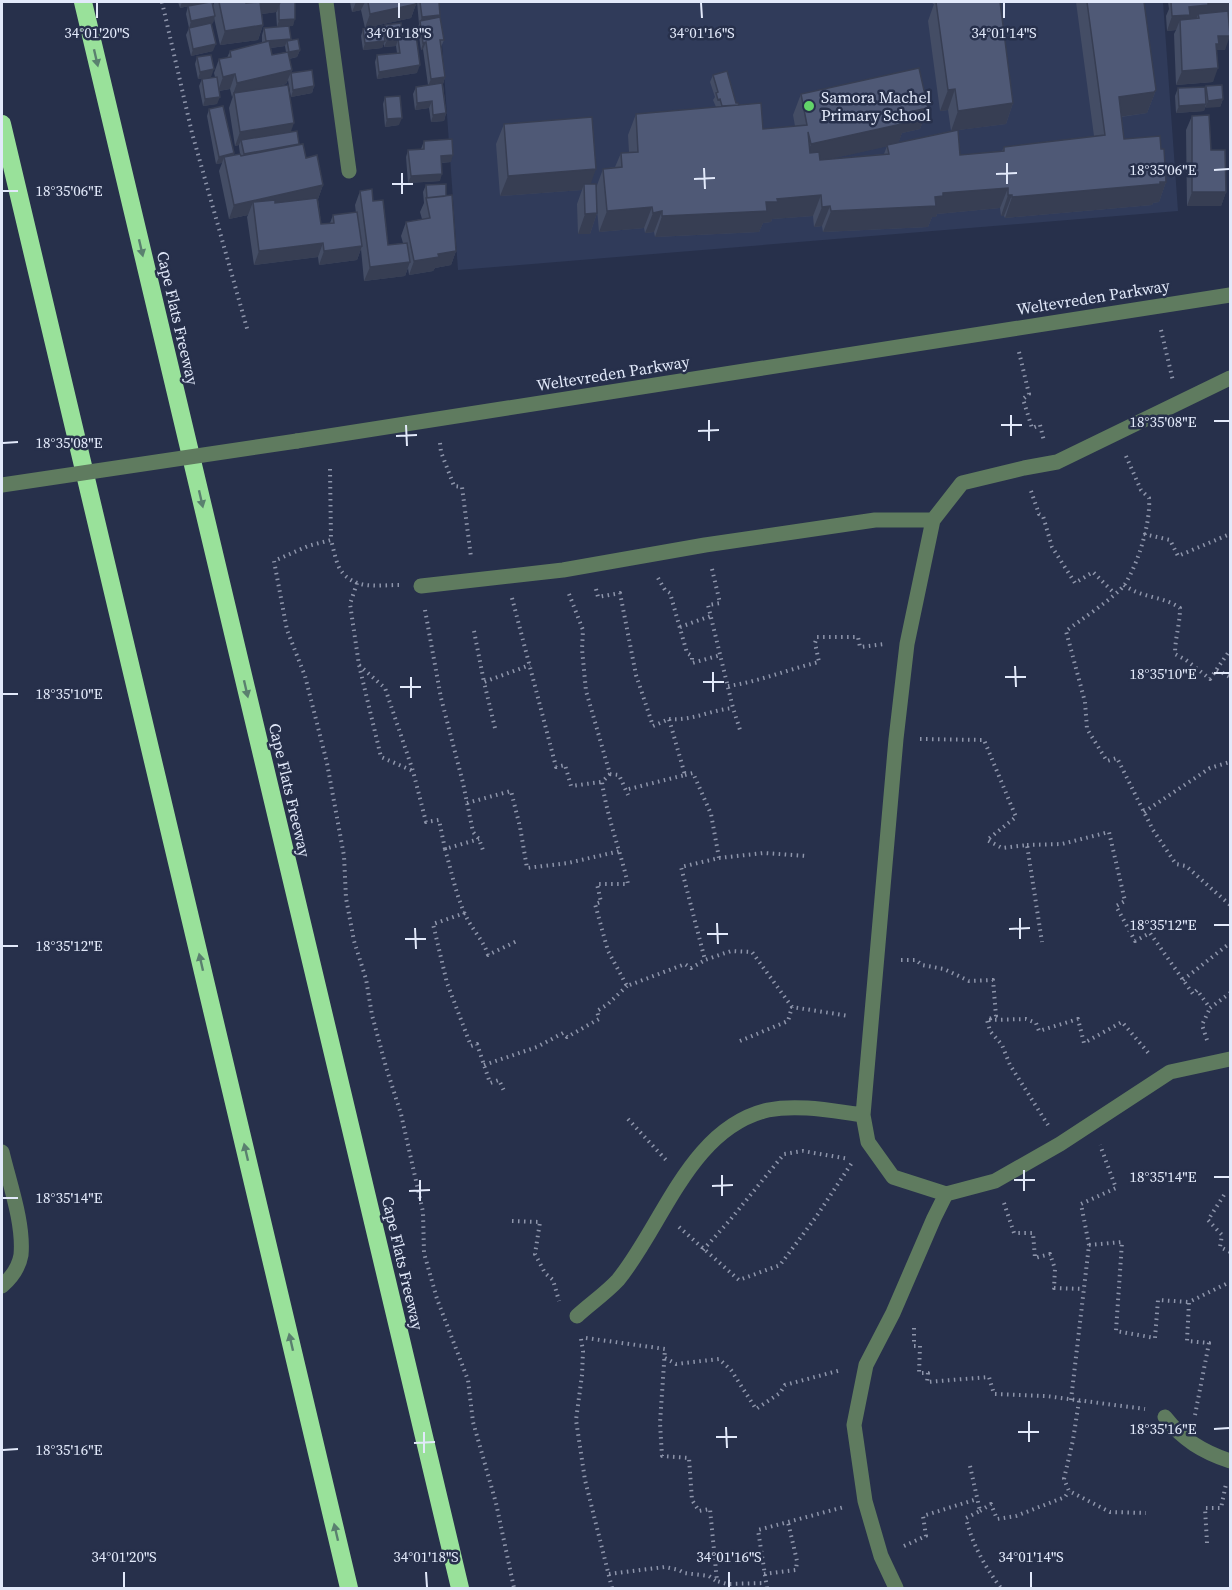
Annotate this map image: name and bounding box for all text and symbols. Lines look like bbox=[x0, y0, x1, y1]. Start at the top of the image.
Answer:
text: 34°01'20"S bbox=[64, 22, 130, 43]
text: 34°01'18"S bbox=[366, 22, 432, 43]
text: 34°01'16"S bbox=[669, 22, 735, 43]
text: 34°01'14"S bbox=[971, 22, 1037, 43]
one-way arrow bbox=[92, 49, 102, 68]
place label: Samora Machel Primary School bbox=[821, 86, 931, 126]
marker: Samora Machel Primary School bbox=[802, 99, 816, 113]
text: 18°35'06"E bbox=[1129, 159, 1197, 180]
text: 18°35'06"E bbox=[35, 180, 103, 201]
one-way arrow bbox=[137, 239, 147, 257]
street label: Cape Flats Freeway bbox=[152, 249, 204, 388]
street label: Weltevreden Parkway bbox=[1015, 274, 1172, 320]
street label: Weltevreden Parkway bbox=[535, 350, 692, 396]
text: 18°35'08"E bbox=[1129, 411, 1197, 432]
text: 18°35'08"E bbox=[35, 432, 103, 453]
one-way arrow bbox=[197, 490, 206, 509]
text: 18°35'10"E bbox=[1129, 663, 1197, 684]
one-way arrow bbox=[242, 680, 252, 698]
text: 18°35'10"E bbox=[35, 683, 103, 704]
street label: Cape Flats Freeway bbox=[264, 721, 316, 860]
text: 18°35'12"E bbox=[1129, 914, 1197, 935]
text: 18°35'12"E bbox=[35, 935, 103, 956]
one-way arrow bbox=[195, 953, 205, 972]
one-way arrow bbox=[240, 1143, 250, 1161]
text: 18°35'14"E bbox=[1129, 1166, 1197, 1187]
text: 18°35'14"E bbox=[35, 1187, 103, 1208]
street label: Cape Flats Freeway bbox=[377, 1194, 429, 1333]
one-way arrow bbox=[285, 1333, 295, 1351]
text: 18°35'16"E bbox=[1129, 1418, 1197, 1439]
text: 18°35'16"E bbox=[35, 1439, 103, 1460]
one-way arrow bbox=[330, 1522, 340, 1541]
text: 34°01'20"S bbox=[91, 1546, 157, 1567]
text: 34°01'18"S bbox=[393, 1546, 459, 1567]
text: 34°01'16"S bbox=[696, 1546, 762, 1567]
text: 34°01'14"S bbox=[998, 1546, 1064, 1567]

